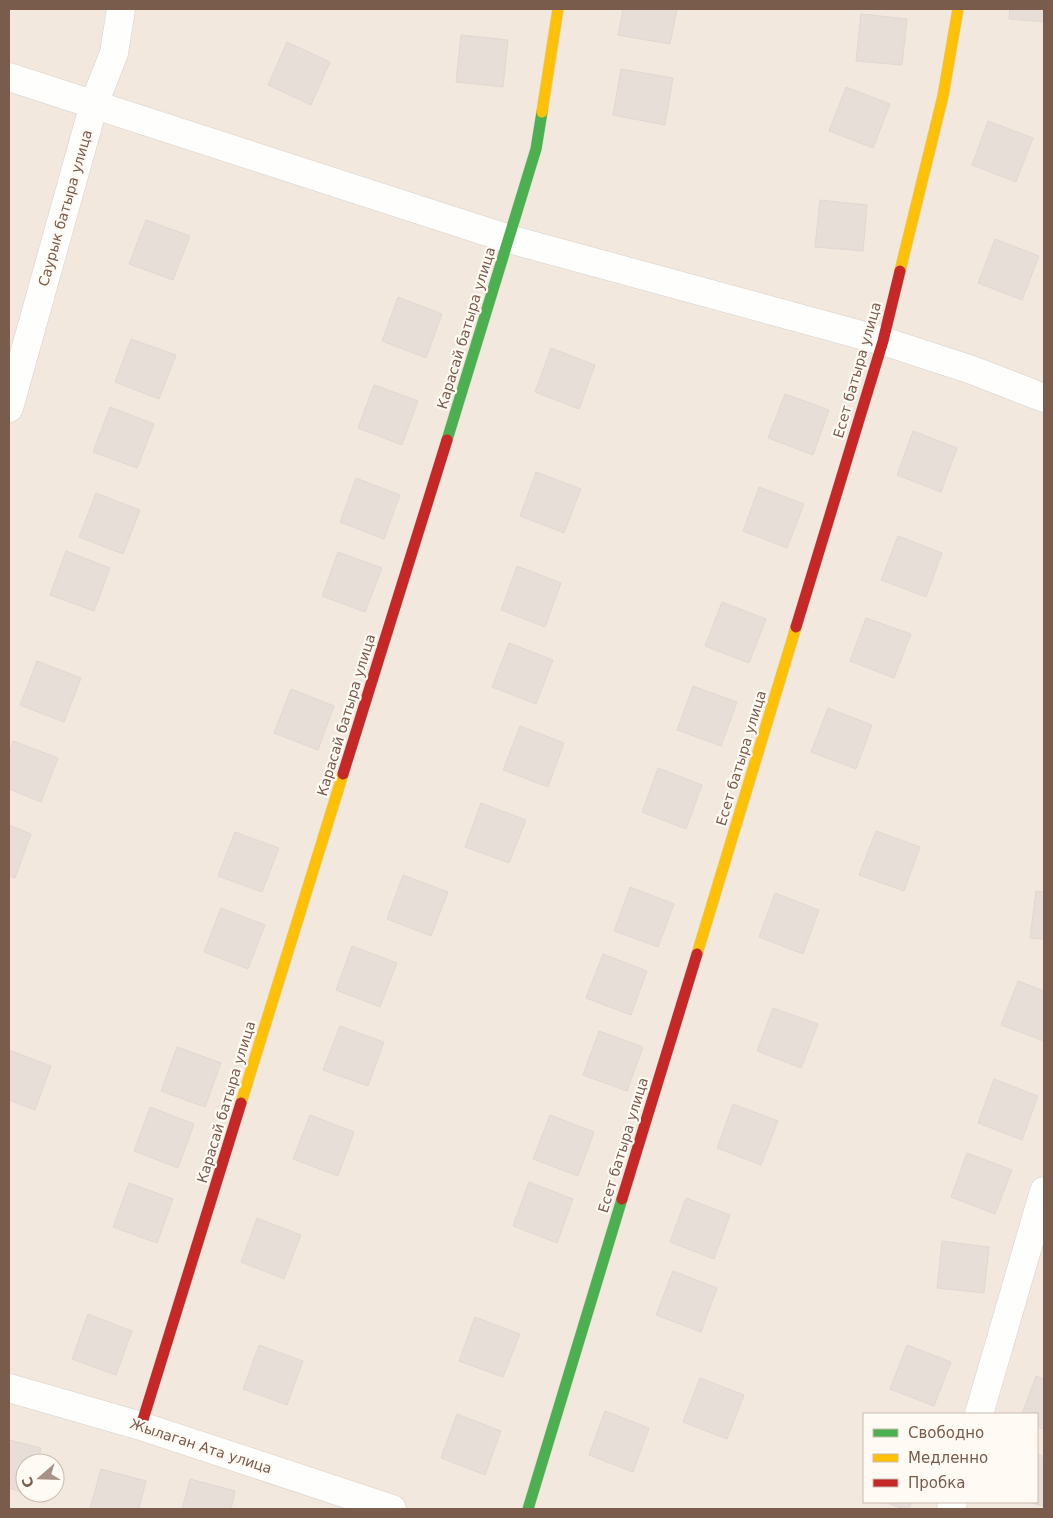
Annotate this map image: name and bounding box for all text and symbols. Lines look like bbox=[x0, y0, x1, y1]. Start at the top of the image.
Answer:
street label: Саурык батыра улица bbox=[35, 128, 95, 288]
street label: Карасай батыра улица bbox=[434, 245, 498, 411]
street label: Есет батыра улица bbox=[830, 300, 884, 440]
street label: Карасай батыра улица bbox=[314, 632, 378, 798]
street label: Есет батыра улица bbox=[713, 688, 769, 828]
street label: Карасай батыра улица bbox=[194, 1019, 258, 1185]
street label: Есет батыра улица bbox=[595, 1075, 651, 1215]
legend bbox=[863, 1413, 1038, 1503]
street label: Жылаган Ата улица bbox=[128, 1415, 274, 1477]
text: Свободно bbox=[908, 1424, 984, 1442]
text: Медленно bbox=[908, 1449, 988, 1467]
north arrow bbox=[15, 1453, 65, 1503]
text: Пробка bbox=[908, 1474, 965, 1492]
text: С bbox=[19, 1475, 37, 1490]

